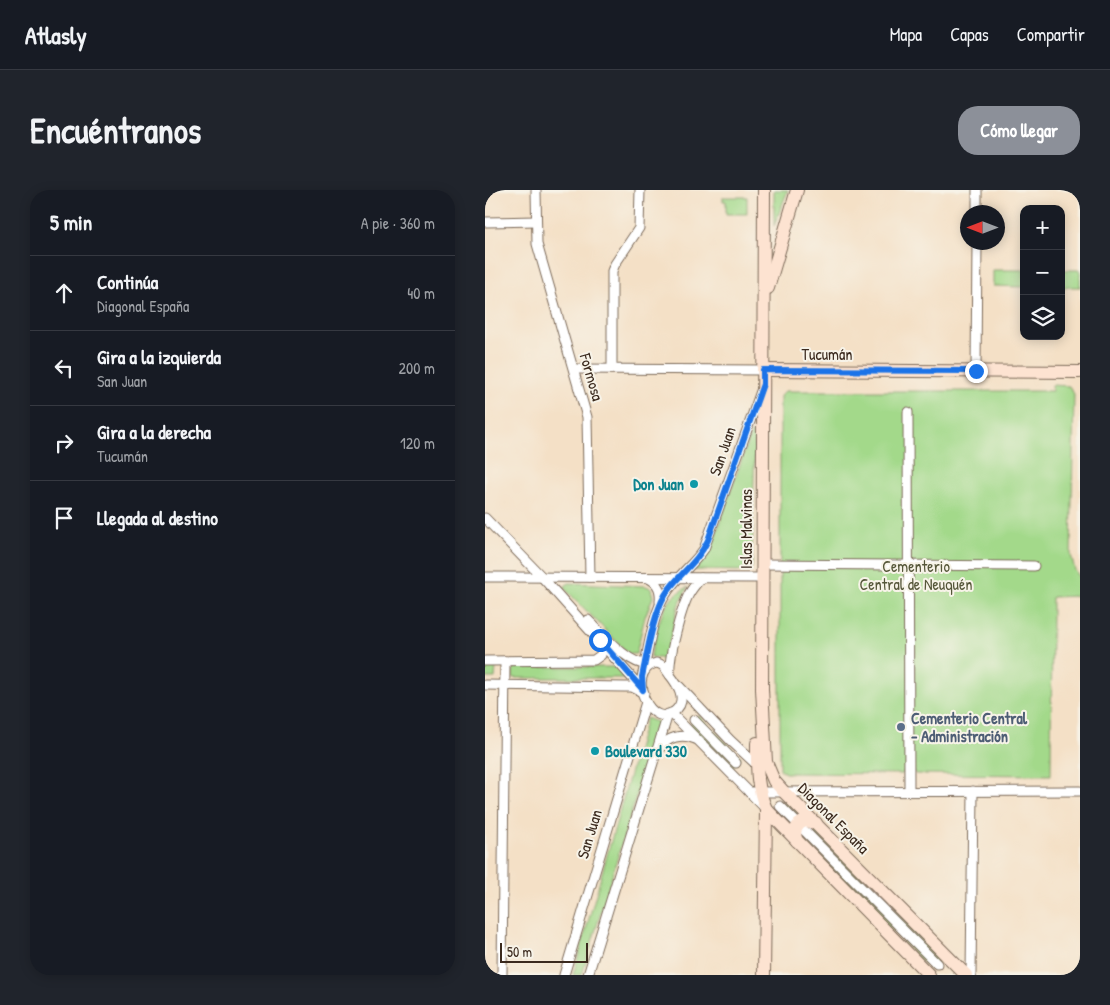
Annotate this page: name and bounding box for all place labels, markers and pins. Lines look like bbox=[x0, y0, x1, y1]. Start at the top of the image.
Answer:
place label: Don Juan bbox=[633, 473, 684, 495]
marker: Don Juan bbox=[688, 478, 700, 490]
place label: Cementerio Central - Administración bbox=[911, 707, 1028, 747]
marker: Cementerio Central - Administración bbox=[895, 721, 907, 733]
place label: Boulevard 330 bbox=[605, 740, 687, 762]
marker: Boulevard 330 bbox=[589, 745, 601, 757]

